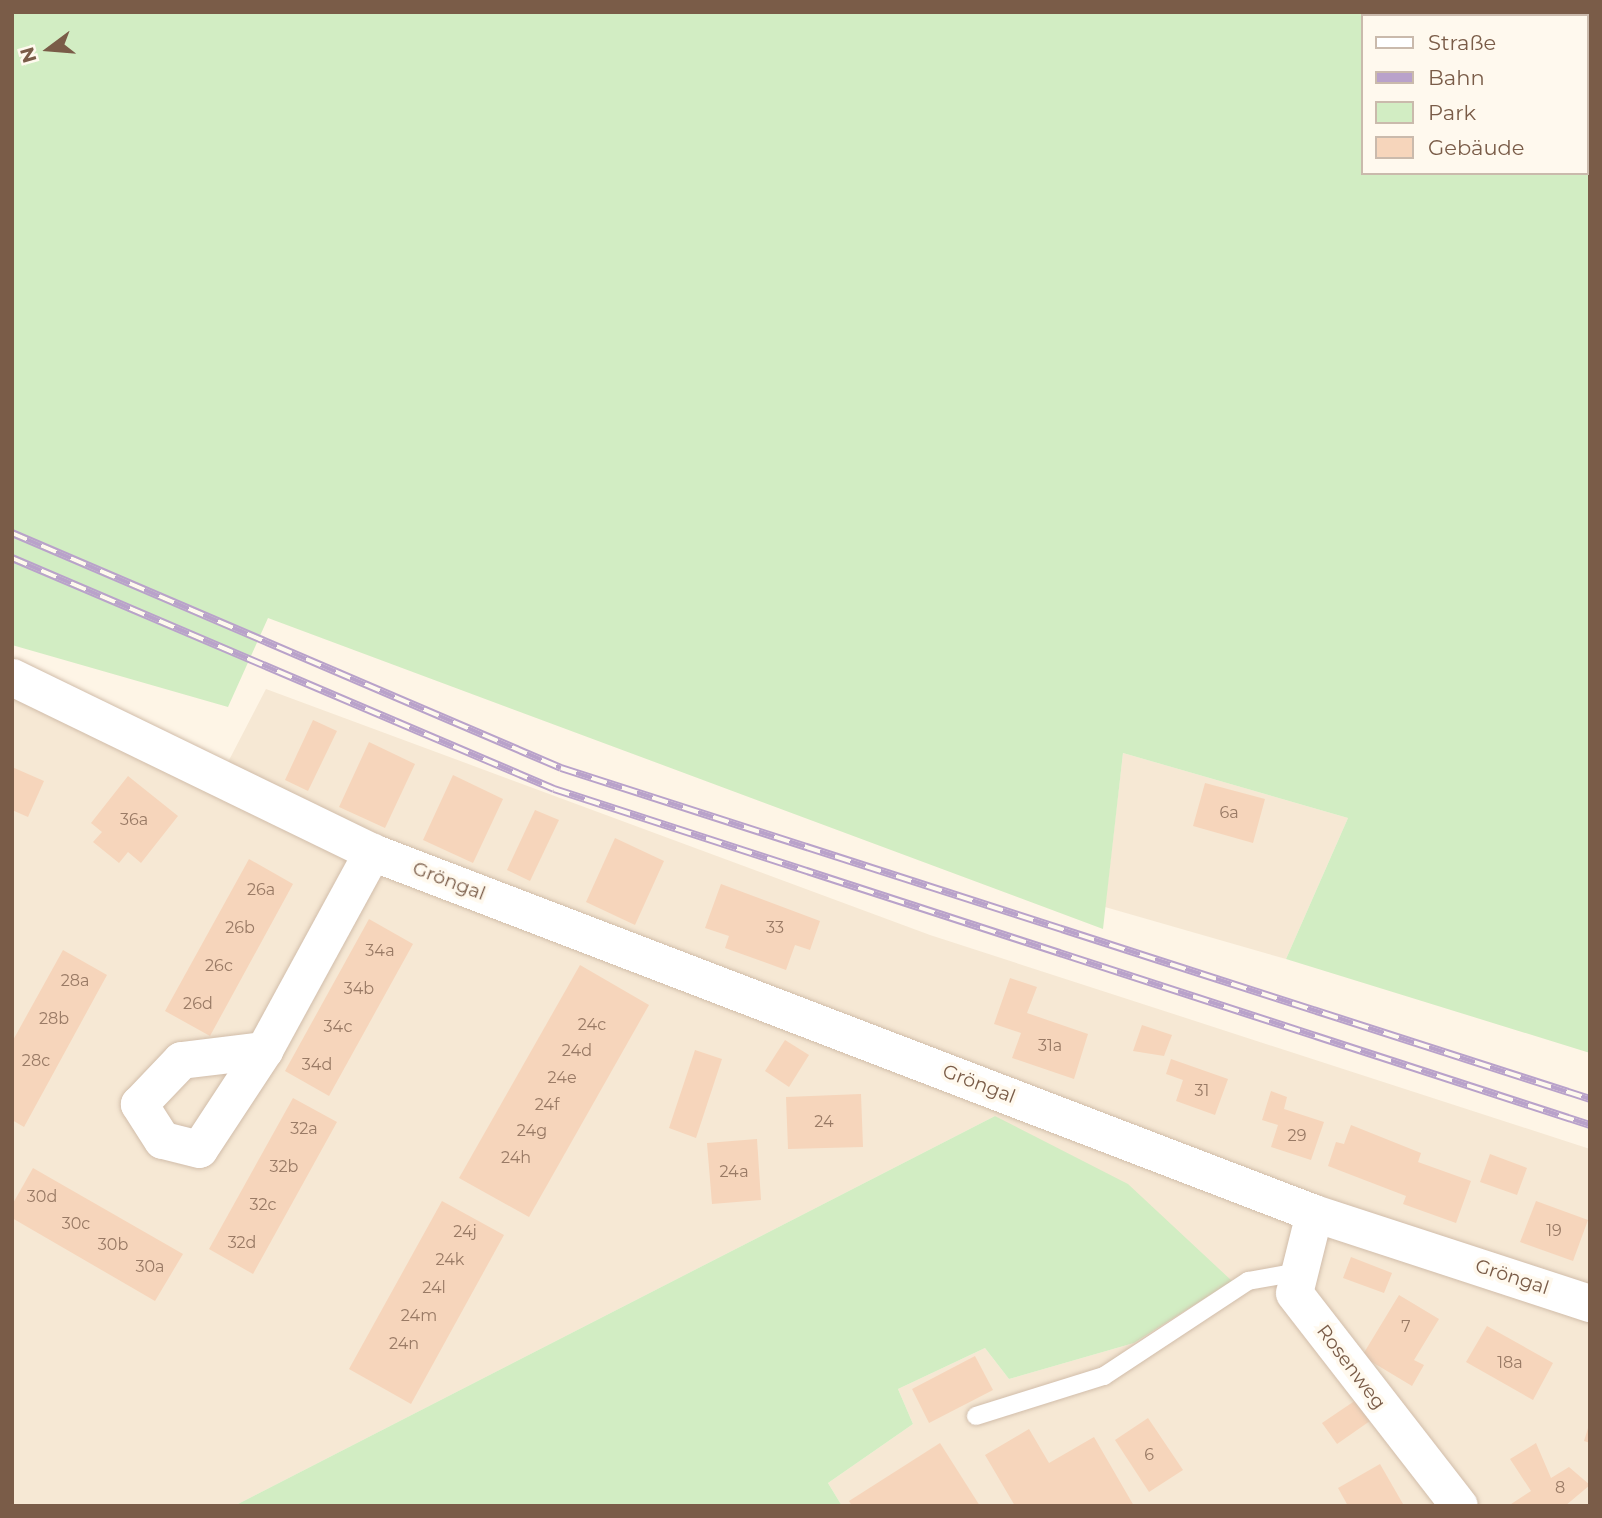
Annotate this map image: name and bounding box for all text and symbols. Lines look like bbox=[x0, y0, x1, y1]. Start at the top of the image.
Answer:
north arrow bbox=[14, 14, 84, 84]
legend bbox=[1360, 14, 1588, 175]
text: Straße bbox=[1428, 30, 1496, 55]
text: N bbox=[15, 44, 42, 65]
text: Bahn bbox=[1428, 65, 1485, 90]
text: Park bbox=[1428, 100, 1476, 125]
text: Gebäude bbox=[1428, 135, 1525, 160]
house number: 6a bbox=[1219, 803, 1239, 823]
house number: 36a bbox=[120, 810, 148, 830]
street label: Gröngal bbox=[409, 857, 489, 905]
house number: 26a bbox=[247, 880, 275, 900]
house number: 26b bbox=[225, 918, 255, 938]
house number: 33 bbox=[766, 918, 784, 938]
house number: 34a bbox=[365, 941, 395, 961]
house number: 26c bbox=[205, 956, 233, 976]
house number: 28a bbox=[61, 971, 89, 991]
house number: 34b bbox=[344, 979, 374, 999]
house number: 26d bbox=[183, 994, 213, 1014]
house number: 28b bbox=[39, 1009, 69, 1029]
house number: 24c bbox=[578, 1015, 606, 1035]
house number: 34c bbox=[324, 1017, 352, 1037]
house number: 31a bbox=[1038, 1036, 1062, 1056]
house number: 24d bbox=[562, 1041, 592, 1061]
house number: 28c bbox=[22, 1051, 50, 1071]
house number: 34d bbox=[302, 1055, 332, 1075]
street label: Gröngal bbox=[939, 1060, 1019, 1108]
house number: 24e bbox=[547, 1068, 577, 1088]
house number: 31 bbox=[1195, 1081, 1209, 1101]
house number: 24f bbox=[535, 1095, 559, 1115]
house number: 24 bbox=[814, 1112, 834, 1132]
house number: 32a bbox=[290, 1119, 318, 1139]
house number: 24g bbox=[517, 1121, 547, 1141]
house number: 29 bbox=[1288, 1126, 1306, 1146]
house number: 24h bbox=[501, 1148, 531, 1168]
house number: 32b bbox=[270, 1157, 298, 1177]
house number: 24a bbox=[719, 1162, 749, 1182]
house number: 30d bbox=[27, 1187, 57, 1207]
house number: 32c bbox=[250, 1195, 276, 1215]
house number: 30c bbox=[62, 1214, 90, 1234]
house number: 19 bbox=[1546, 1221, 1562, 1241]
house number: 24j bbox=[453, 1222, 477, 1242]
house number: 32d bbox=[228, 1233, 256, 1253]
house number: 30b bbox=[98, 1235, 128, 1255]
house number: 24k bbox=[436, 1250, 464, 1270]
street label: Gröngal bbox=[1472, 1254, 1552, 1300]
house number: 30a bbox=[135, 1257, 165, 1277]
house number: 24l bbox=[422, 1278, 446, 1298]
house number: 24m bbox=[401, 1306, 437, 1326]
house number: 7 bbox=[1401, 1317, 1411, 1337]
street label: Rosenweg bbox=[1312, 1320, 1390, 1414]
house number: 24n bbox=[389, 1334, 419, 1354]
house number: 18a bbox=[1497, 1353, 1523, 1373]
house number: 6 bbox=[1144, 1445, 1154, 1465]
house number: 8 bbox=[1555, 1478, 1565, 1498]

